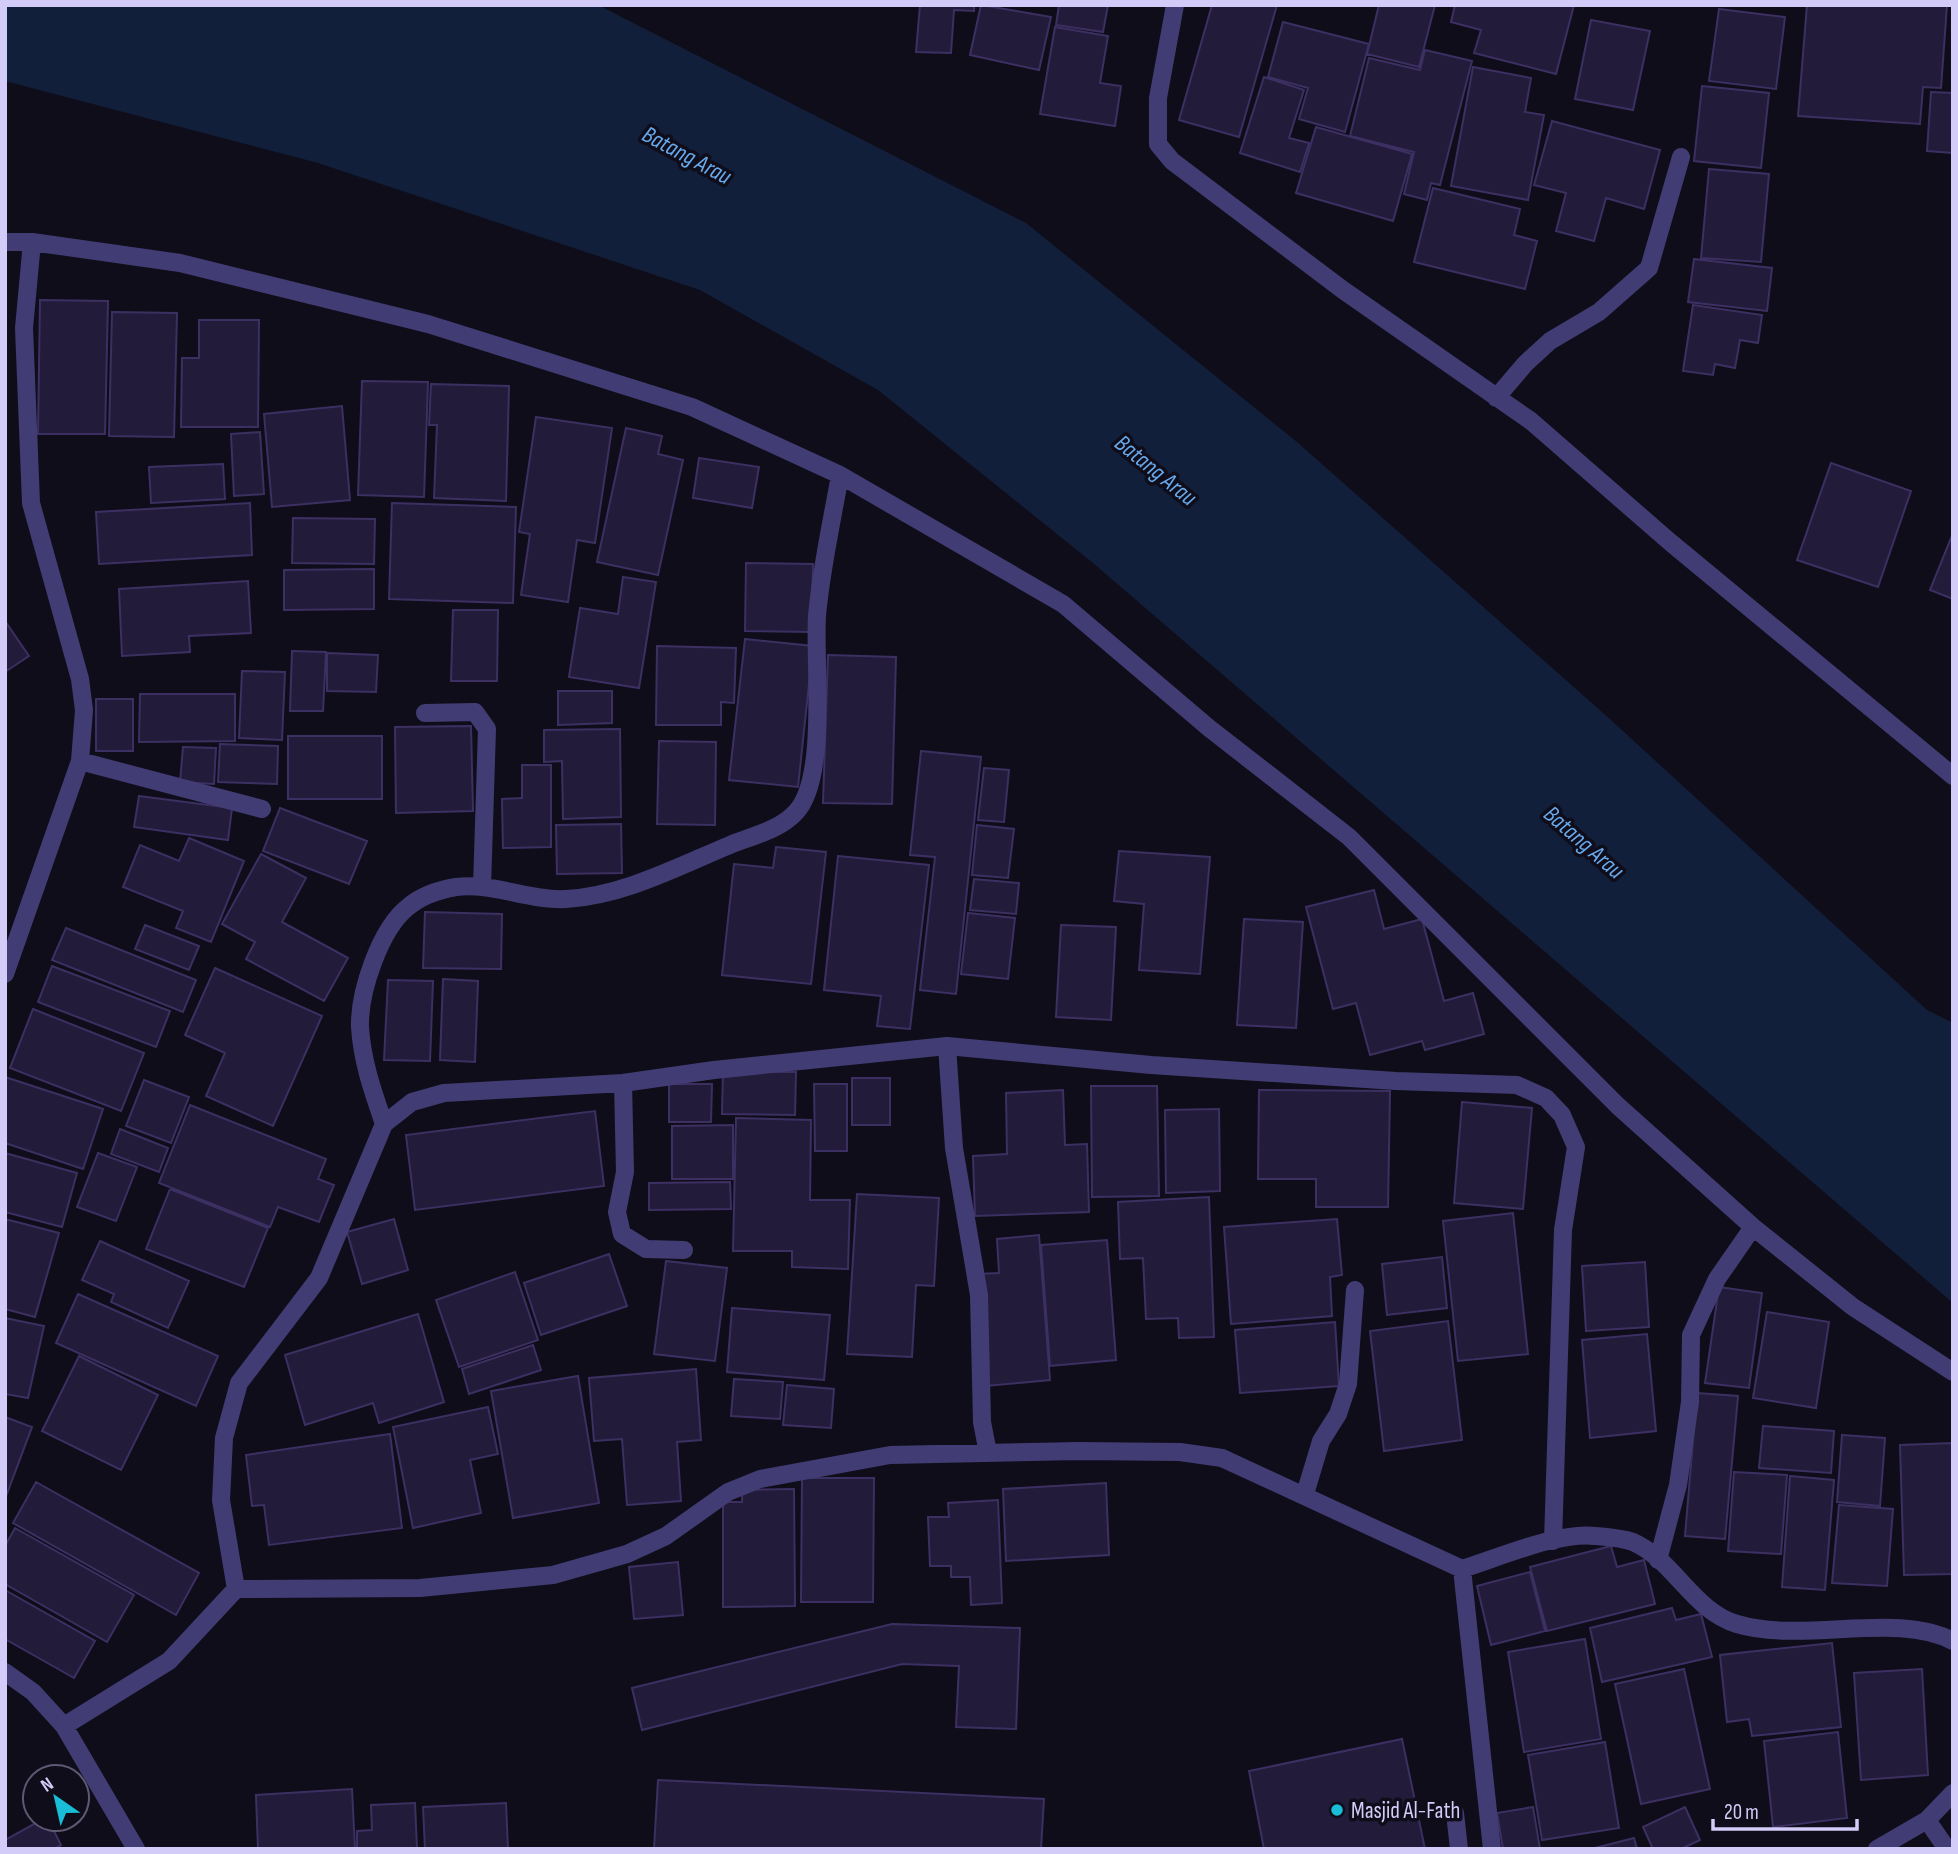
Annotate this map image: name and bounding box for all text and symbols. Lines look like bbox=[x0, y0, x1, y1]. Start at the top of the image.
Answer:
water label: Batang Arau bbox=[637, 120, 737, 191]
water label: Batang Arau bbox=[1109, 429, 1203, 512]
water label: Batang Arau bbox=[1538, 800, 1630, 885]
north arrow bbox=[21, 1763, 91, 1833]
text: N bbox=[37, 1773, 58, 1798]
scale bar bbox=[1713, 1787, 1856, 1831]
place label: Masjid Al-Fath bbox=[1351, 1797, 1460, 1825]
text: 20 m bbox=[1724, 1800, 1759, 1825]
marker: Masjid Al-Fath bbox=[1329, 1802, 1345, 1818]

